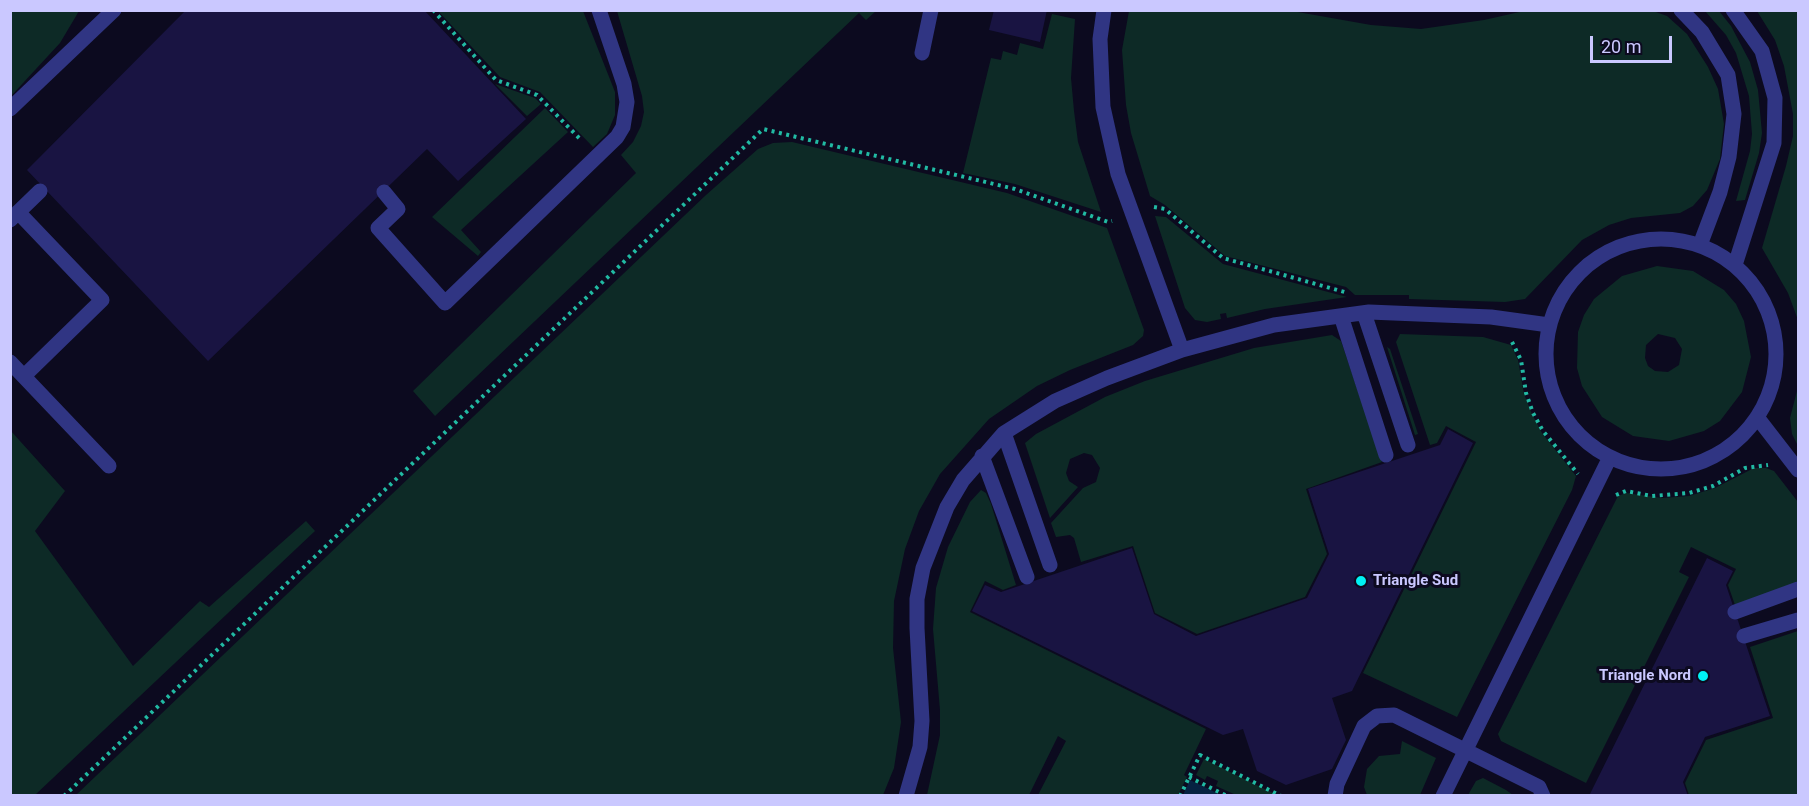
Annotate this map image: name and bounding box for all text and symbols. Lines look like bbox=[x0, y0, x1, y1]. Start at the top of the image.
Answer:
scale bar bbox=[1593, 24, 1676, 62]
text: 20 m bbox=[1601, 36, 1641, 57]
place label: Triangle Sud bbox=[1373, 572, 1458, 590]
marker: Triangle Sud bbox=[1354, 574, 1368, 588]
place label: Triangle Nord bbox=[1599, 667, 1691, 685]
marker: Triangle Nord bbox=[1696, 669, 1710, 683]

